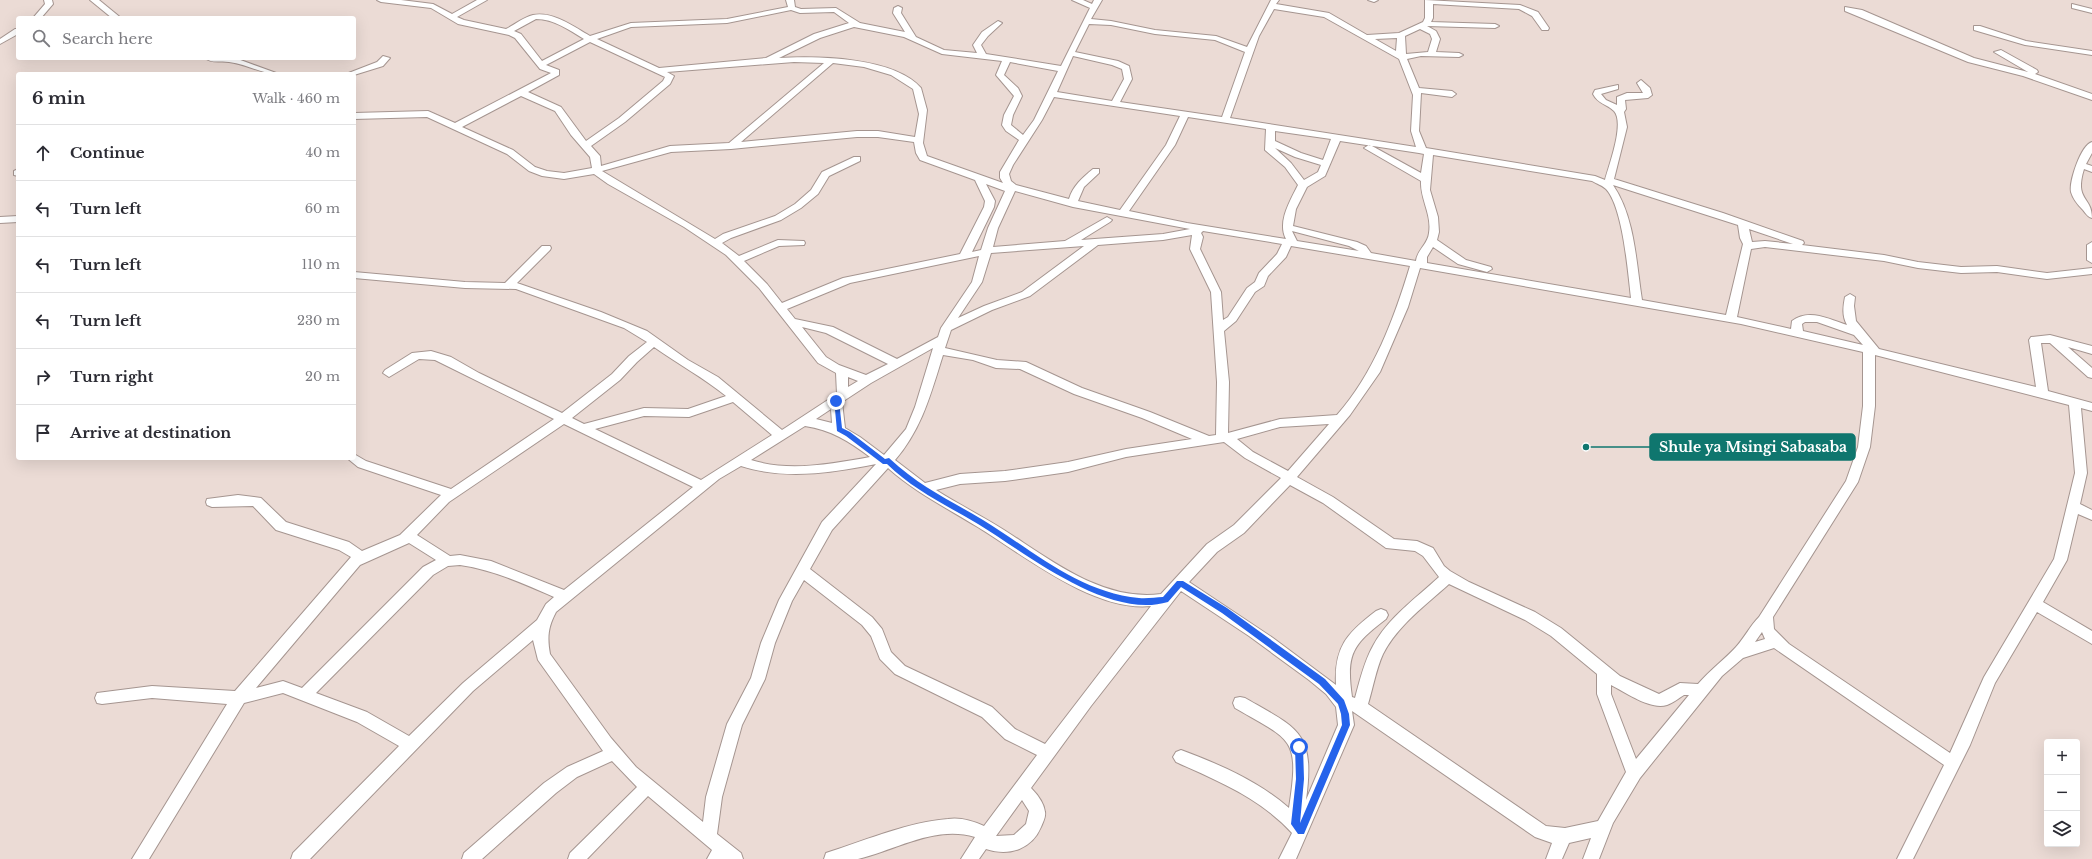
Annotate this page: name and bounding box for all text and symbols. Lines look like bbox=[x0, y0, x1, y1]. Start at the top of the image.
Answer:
search box bbox=[16, 16, 356, 60]
icon: search bbox=[30, 27, 52, 49]
text: Search here bbox=[62, 29, 153, 48]
text: 6 min bbox=[32, 88, 85, 109]
text: Walk · 460 m bbox=[253, 90, 340, 107]
icon: ahead bbox=[32, 142, 54, 164]
text: Continue bbox=[70, 143, 145, 162]
text: 40 m bbox=[305, 144, 340, 161]
icon: left bbox=[32, 198, 54, 220]
text: Turn left bbox=[70, 199, 141, 218]
text: 60 m bbox=[305, 200, 340, 217]
icon: left bbox=[32, 254, 54, 276]
text: Turn left bbox=[70, 255, 141, 274]
text: 110 m bbox=[301, 256, 340, 273]
icon: left bbox=[32, 310, 54, 332]
text: Turn left bbox=[70, 311, 141, 330]
text: 230 m bbox=[297, 312, 340, 329]
icon: right bbox=[32, 366, 54, 388]
text: Turn right bbox=[70, 367, 153, 386]
text: 20 m bbox=[305, 368, 340, 385]
route end bbox=[827, 392, 845, 410]
icon: arrive bbox=[32, 422, 54, 444]
text: Arrive at destination bbox=[70, 423, 231, 442]
callout: Shule ya Msingi Sabasaba bbox=[1650, 434, 1855, 460]
text: Shule ya Msingi Sabasaba bbox=[1659, 438, 1847, 456]
route start bbox=[1290, 738, 1308, 756]
map controls bbox=[2044, 739, 2080, 847]
button: + bbox=[2044, 739, 2080, 775]
button: − bbox=[2044, 775, 2080, 811]
button: layers bbox=[2044, 811, 2080, 847]

